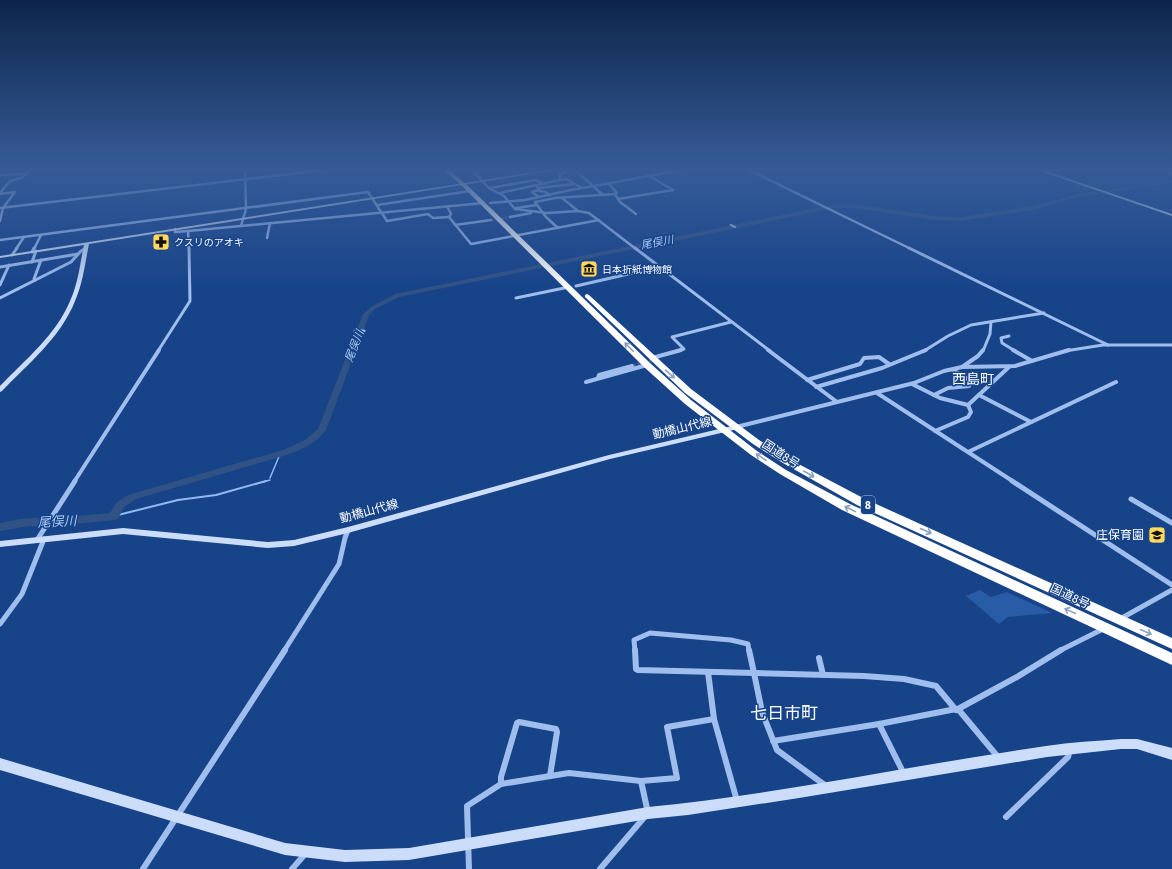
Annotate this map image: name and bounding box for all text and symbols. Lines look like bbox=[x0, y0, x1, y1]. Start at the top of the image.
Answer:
pharmacy icon: クスリのアオキ bbox=[151, 232, 171, 252]
water label: 尾俣川 bbox=[640, 233, 676, 252]
place label: クスリのアオキ bbox=[174, 237, 244, 249]
museum icon: 日本折紙博物館 bbox=[579, 259, 599, 279]
place label: 日本折紙博物館 bbox=[602, 264, 672, 276]
water label: 尾俣川 bbox=[342, 328, 367, 364]
one-way arrow bbox=[624, 342, 634, 352]
one-way arrow bbox=[664, 369, 674, 378]
district label: 西島町 bbox=[952, 371, 994, 388]
street label: 動橋山代線 bbox=[651, 414, 713, 442]
street label: 国道8号 bbox=[760, 437, 802, 471]
one-way arrow bbox=[755, 453, 766, 461]
one-way arrow bbox=[803, 471, 815, 479]
street label: 動橋山代線 bbox=[338, 496, 400, 526]
road number: 8 bbox=[861, 496, 875, 514]
one-way arrow bbox=[845, 505, 857, 512]
water label: 尾俣川 bbox=[37, 513, 79, 530]
school or university icon: 庄保育園 bbox=[1147, 525, 1167, 545]
one-way arrow bbox=[919, 528, 931, 536]
place label: 庄保育園 bbox=[1096, 528, 1144, 542]
street label: 国道8号 bbox=[1048, 581, 1092, 611]
one-way arrow bbox=[1064, 607, 1076, 614]
one-way arrow bbox=[1139, 629, 1151, 636]
district label: 七日市町 bbox=[750, 703, 818, 724]

